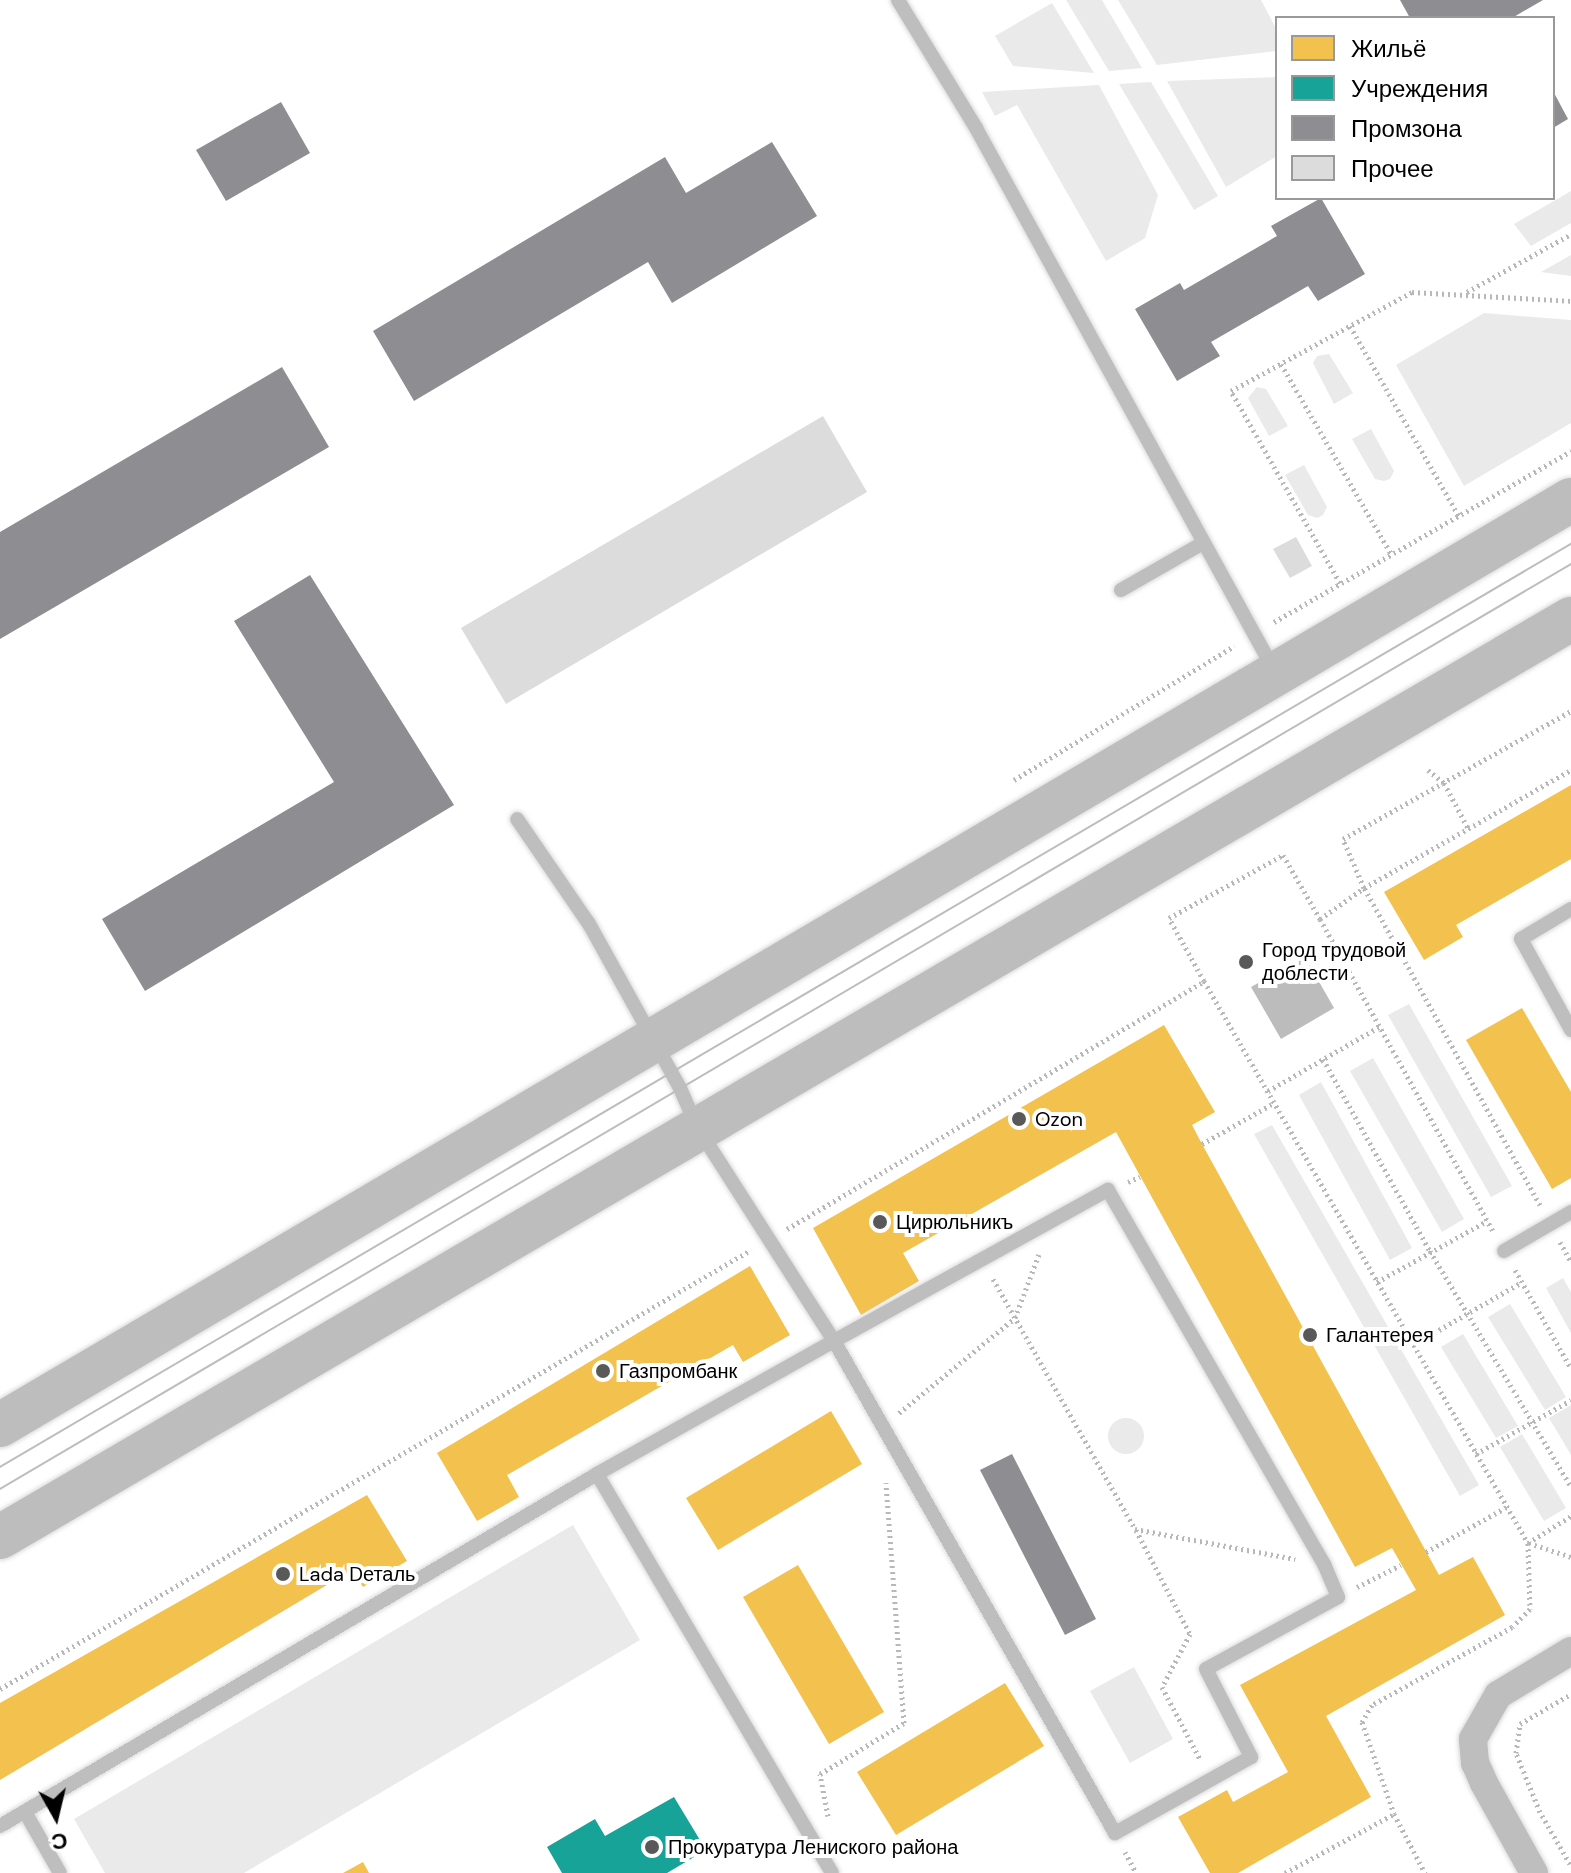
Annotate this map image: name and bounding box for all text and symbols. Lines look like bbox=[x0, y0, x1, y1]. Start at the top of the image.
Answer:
legend bbox=[1275, 16, 1555, 200]
text: Жильё bbox=[1351, 33, 1426, 64]
text: Учреждения bbox=[1351, 73, 1488, 104]
text: Промзона bbox=[1351, 113, 1462, 144]
text: Прочее bbox=[1351, 153, 1434, 184]
place label: Город трудовой доблести bbox=[1262, 938, 1406, 985]
marker: Город трудовой доблести bbox=[1237, 953, 1255, 971]
place label: Ozon bbox=[1035, 1107, 1083, 1131]
marker: Ozon bbox=[1010, 1110, 1028, 1128]
place label: Цирюльникъ bbox=[896, 1210, 1013, 1234]
marker: Цирюльникъ bbox=[871, 1213, 889, 1231]
place label: Галантерея bbox=[1326, 1323, 1434, 1347]
marker: Галантерея bbox=[1301, 1326, 1319, 1344]
place label: Газпромбанк bbox=[619, 1359, 737, 1383]
marker: Газпромбанк bbox=[594, 1362, 612, 1380]
place label: Lada Dеталь bbox=[299, 1562, 416, 1586]
marker: Lada Dеталь bbox=[274, 1565, 292, 1583]
north arrow bbox=[16, 1777, 96, 1857]
text: С bbox=[50, 1826, 69, 1857]
place label: Прокуратура Лениского района bbox=[668, 1835, 958, 1859]
marker: Прокуратура Лениского района bbox=[643, 1838, 661, 1856]

